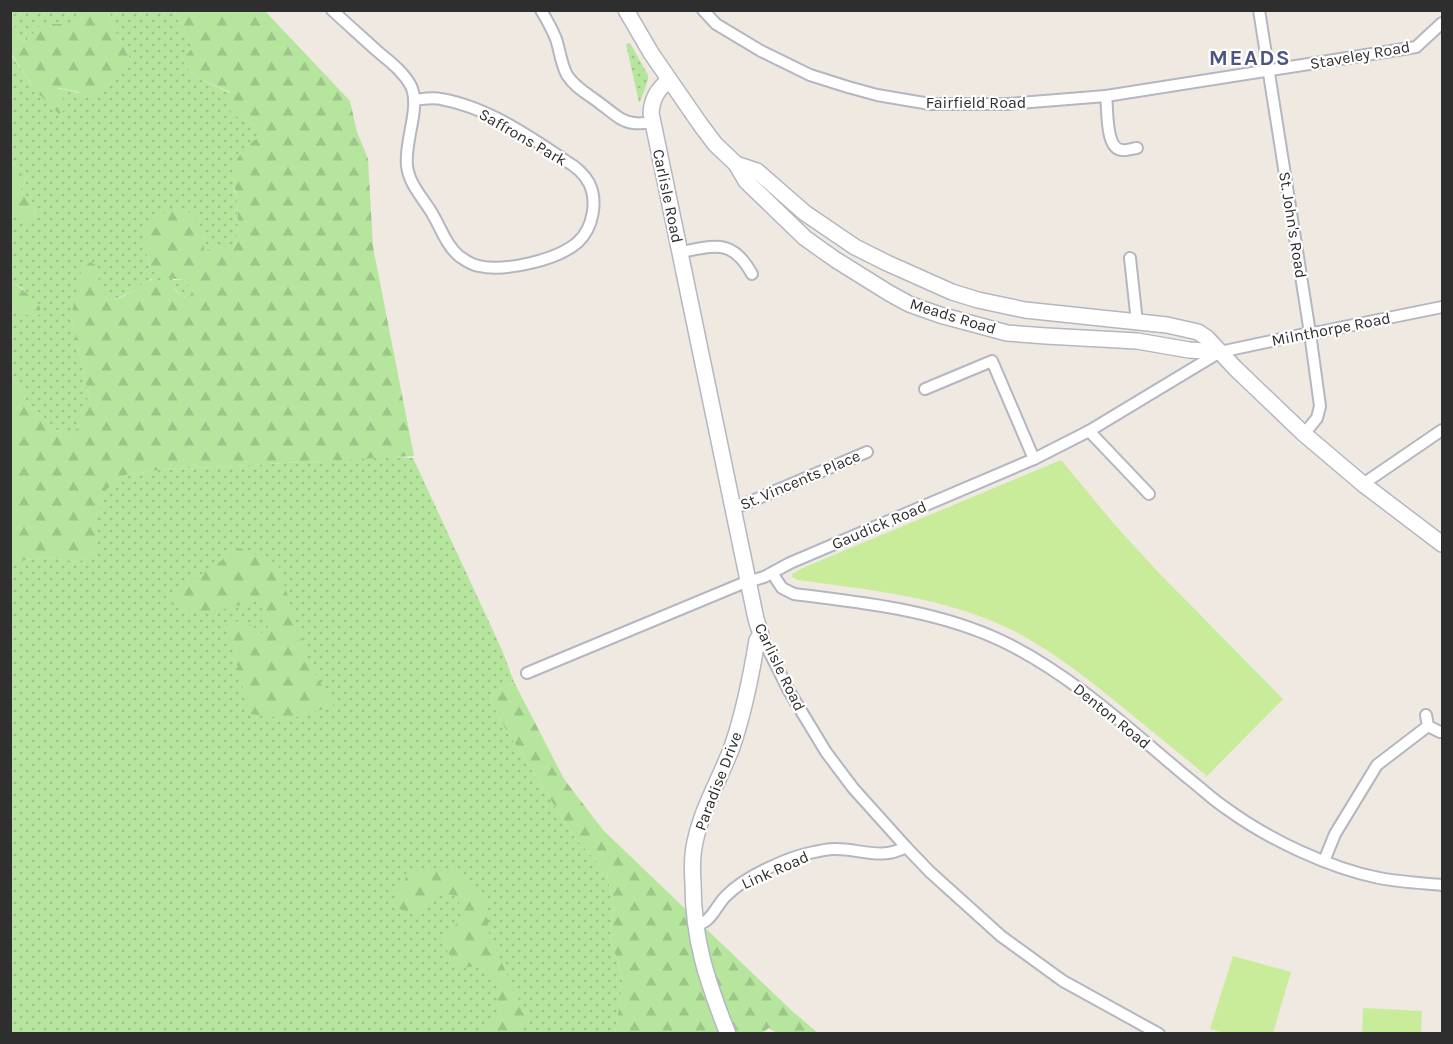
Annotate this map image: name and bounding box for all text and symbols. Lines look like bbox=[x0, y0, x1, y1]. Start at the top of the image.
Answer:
street label: Staveley Road bbox=[1308, 37, 1412, 73]
district label: MEADS bbox=[1209, 45, 1291, 71]
street label: Fairfield Road bbox=[926, 93, 1026, 112]
street label: Saffrons Park bbox=[476, 104, 570, 170]
street label: Carlisle Road bbox=[649, 147, 687, 245]
street label: St. John's Road bbox=[1275, 170, 1311, 280]
street label: Meads Road bbox=[908, 294, 998, 338]
street label: Milnthorpe Road bbox=[1270, 308, 1392, 350]
street label: St. Vincents Place bbox=[737, 446, 863, 514]
street label: Gaudick Road bbox=[829, 497, 929, 553]
street label: Carlisle Road bbox=[751, 620, 809, 714]
street label: Denton Road bbox=[1070, 679, 1154, 753]
street label: Paradise Drive bbox=[690, 729, 746, 833]
street label: Link Road bbox=[738, 847, 812, 893]

